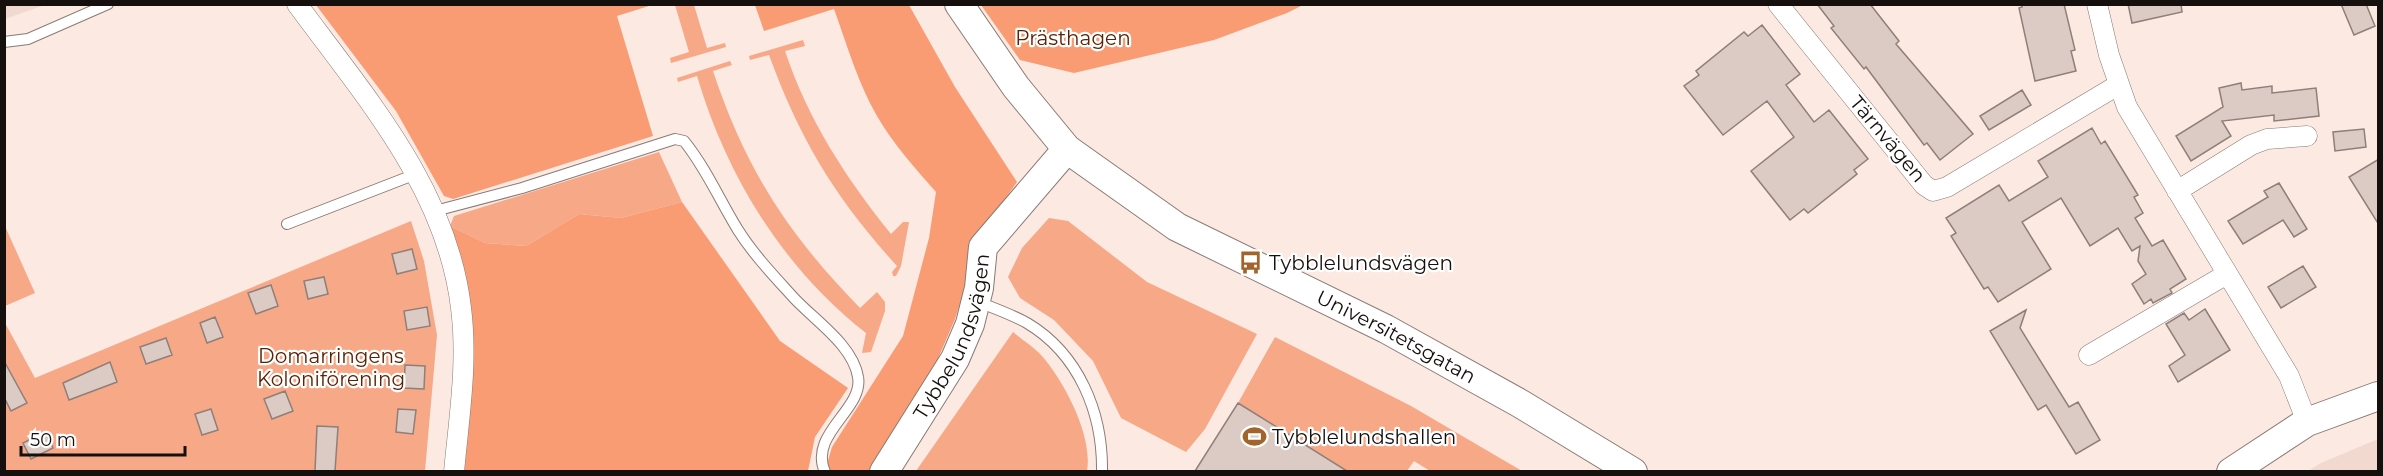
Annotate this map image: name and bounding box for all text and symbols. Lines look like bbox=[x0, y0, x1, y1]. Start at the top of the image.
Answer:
park label: Prästhagen bbox=[1015, 26, 1131, 50]
street label: Tärnvägen bbox=[1845, 91, 1931, 187]
bus stop icon: Tybblelundsvägen bbox=[1238, 250, 1264, 276]
place label: Tybblelundsvägen bbox=[1269, 251, 1453, 275]
street label: Tybbelundsvägen bbox=[908, 252, 994, 424]
street label: Universitetsgatan bbox=[1313, 285, 1480, 389]
park label: Domarringens Koloniförening bbox=[257, 344, 405, 391]
scale bar bbox=[21, 419, 184, 457]
sports icon: Tybblelundshallen bbox=[1241, 424, 1267, 450]
place label: Tybblelundshallen bbox=[1272, 425, 1456, 449]
text: 50 m bbox=[30, 429, 76, 451]

